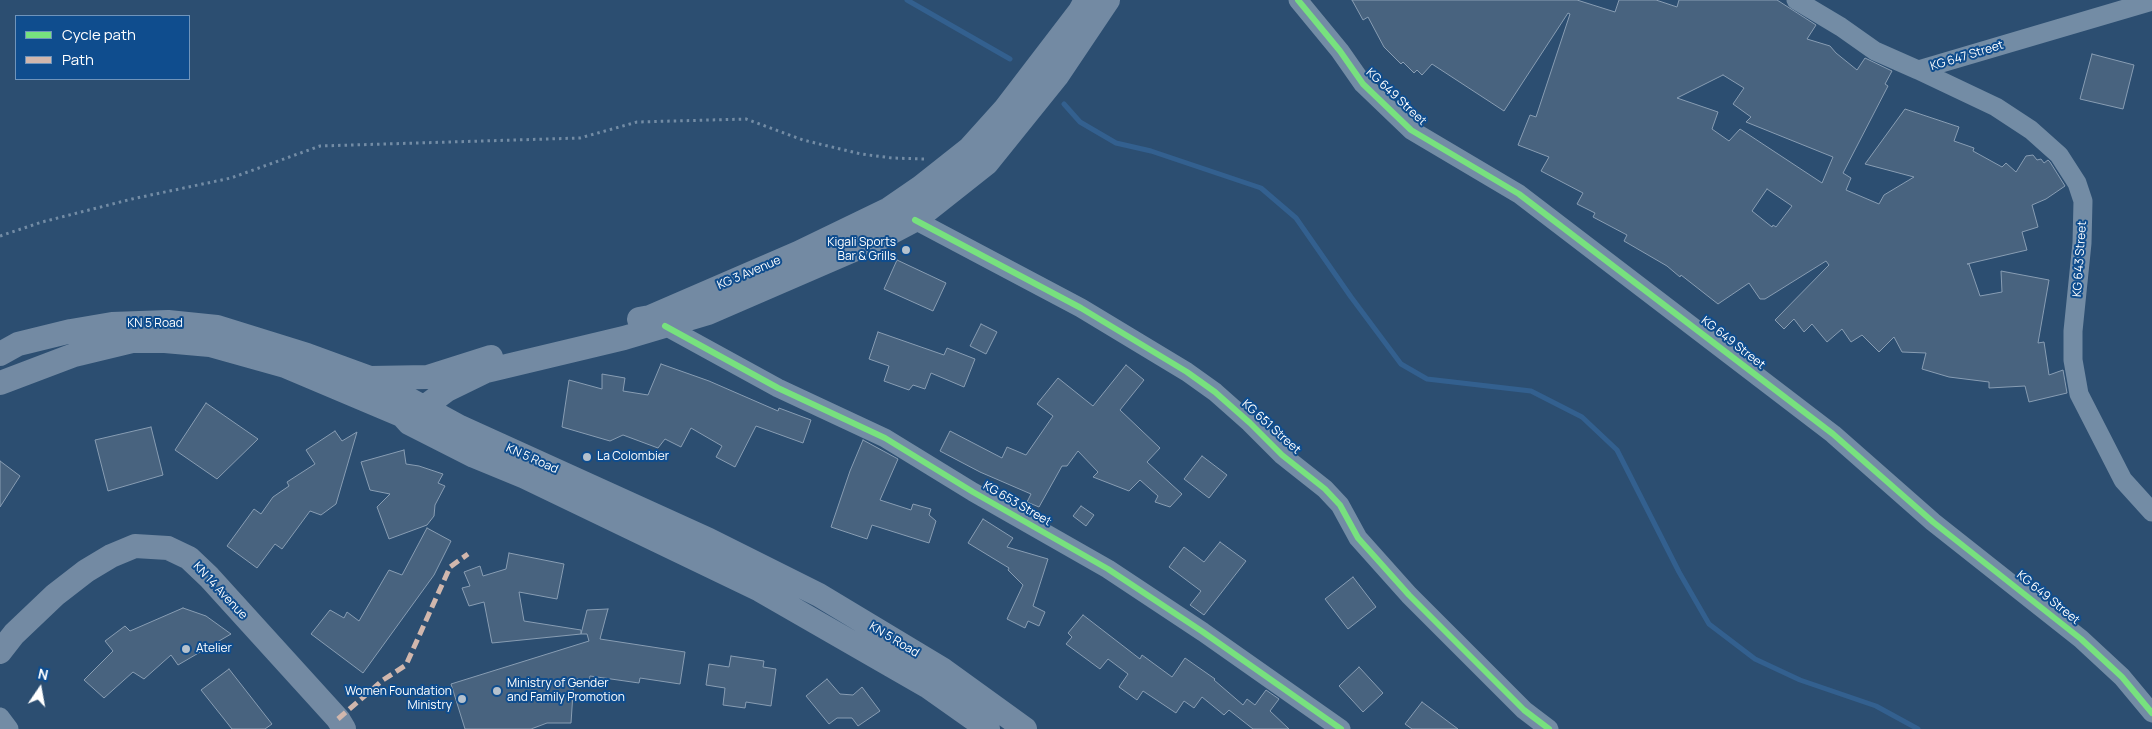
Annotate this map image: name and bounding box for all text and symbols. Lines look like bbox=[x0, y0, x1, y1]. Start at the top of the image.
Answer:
legend bbox=[15, 15, 190, 80]
text: Cycle path bbox=[62, 24, 136, 45]
street label: KG 647 Street bbox=[1929, 38, 2005, 74]
text: Path bbox=[62, 49, 94, 70]
street label: KG 649 Street bbox=[1363, 65, 1429, 129]
street label: KG 643 Street bbox=[2070, 220, 2090, 298]
place label: Kigali Sports Bar & Grills bbox=[827, 236, 896, 264]
marker: Kigali Sports Bar & Grills bbox=[900, 244, 912, 256]
street label: KG 3 Avenue bbox=[715, 253, 783, 293]
street label: KG 649 Street bbox=[1698, 314, 1768, 372]
street label: KN 5 Road bbox=[127, 317, 183, 331]
street label: KG 651 Street bbox=[1239, 397, 1303, 457]
street label: KN 5 Road bbox=[504, 441, 560, 477]
place label: La Colombier bbox=[597, 450, 669, 464]
marker: La Colombier bbox=[581, 451, 593, 463]
street label: KG 653 Street bbox=[980, 479, 1054, 529]
street label: KN 14 Avenue bbox=[190, 559, 250, 623]
street label: KG 649 Street bbox=[2014, 568, 2082, 628]
street label: KN 5 Road bbox=[867, 620, 921, 660]
place label: Atelier bbox=[196, 642, 232, 656]
marker: Atelier bbox=[180, 643, 192, 655]
north arrow bbox=[15, 664, 65, 714]
text: N bbox=[36, 664, 50, 684]
place label: Ministry of Gender and Family Promotion bbox=[507, 677, 625, 705]
place label: Women Foundation Ministry bbox=[345, 685, 452, 713]
marker: Ministry of Gender and Family Promotion bbox=[491, 685, 503, 697]
marker: Women Foundation Ministry bbox=[456, 693, 468, 705]

